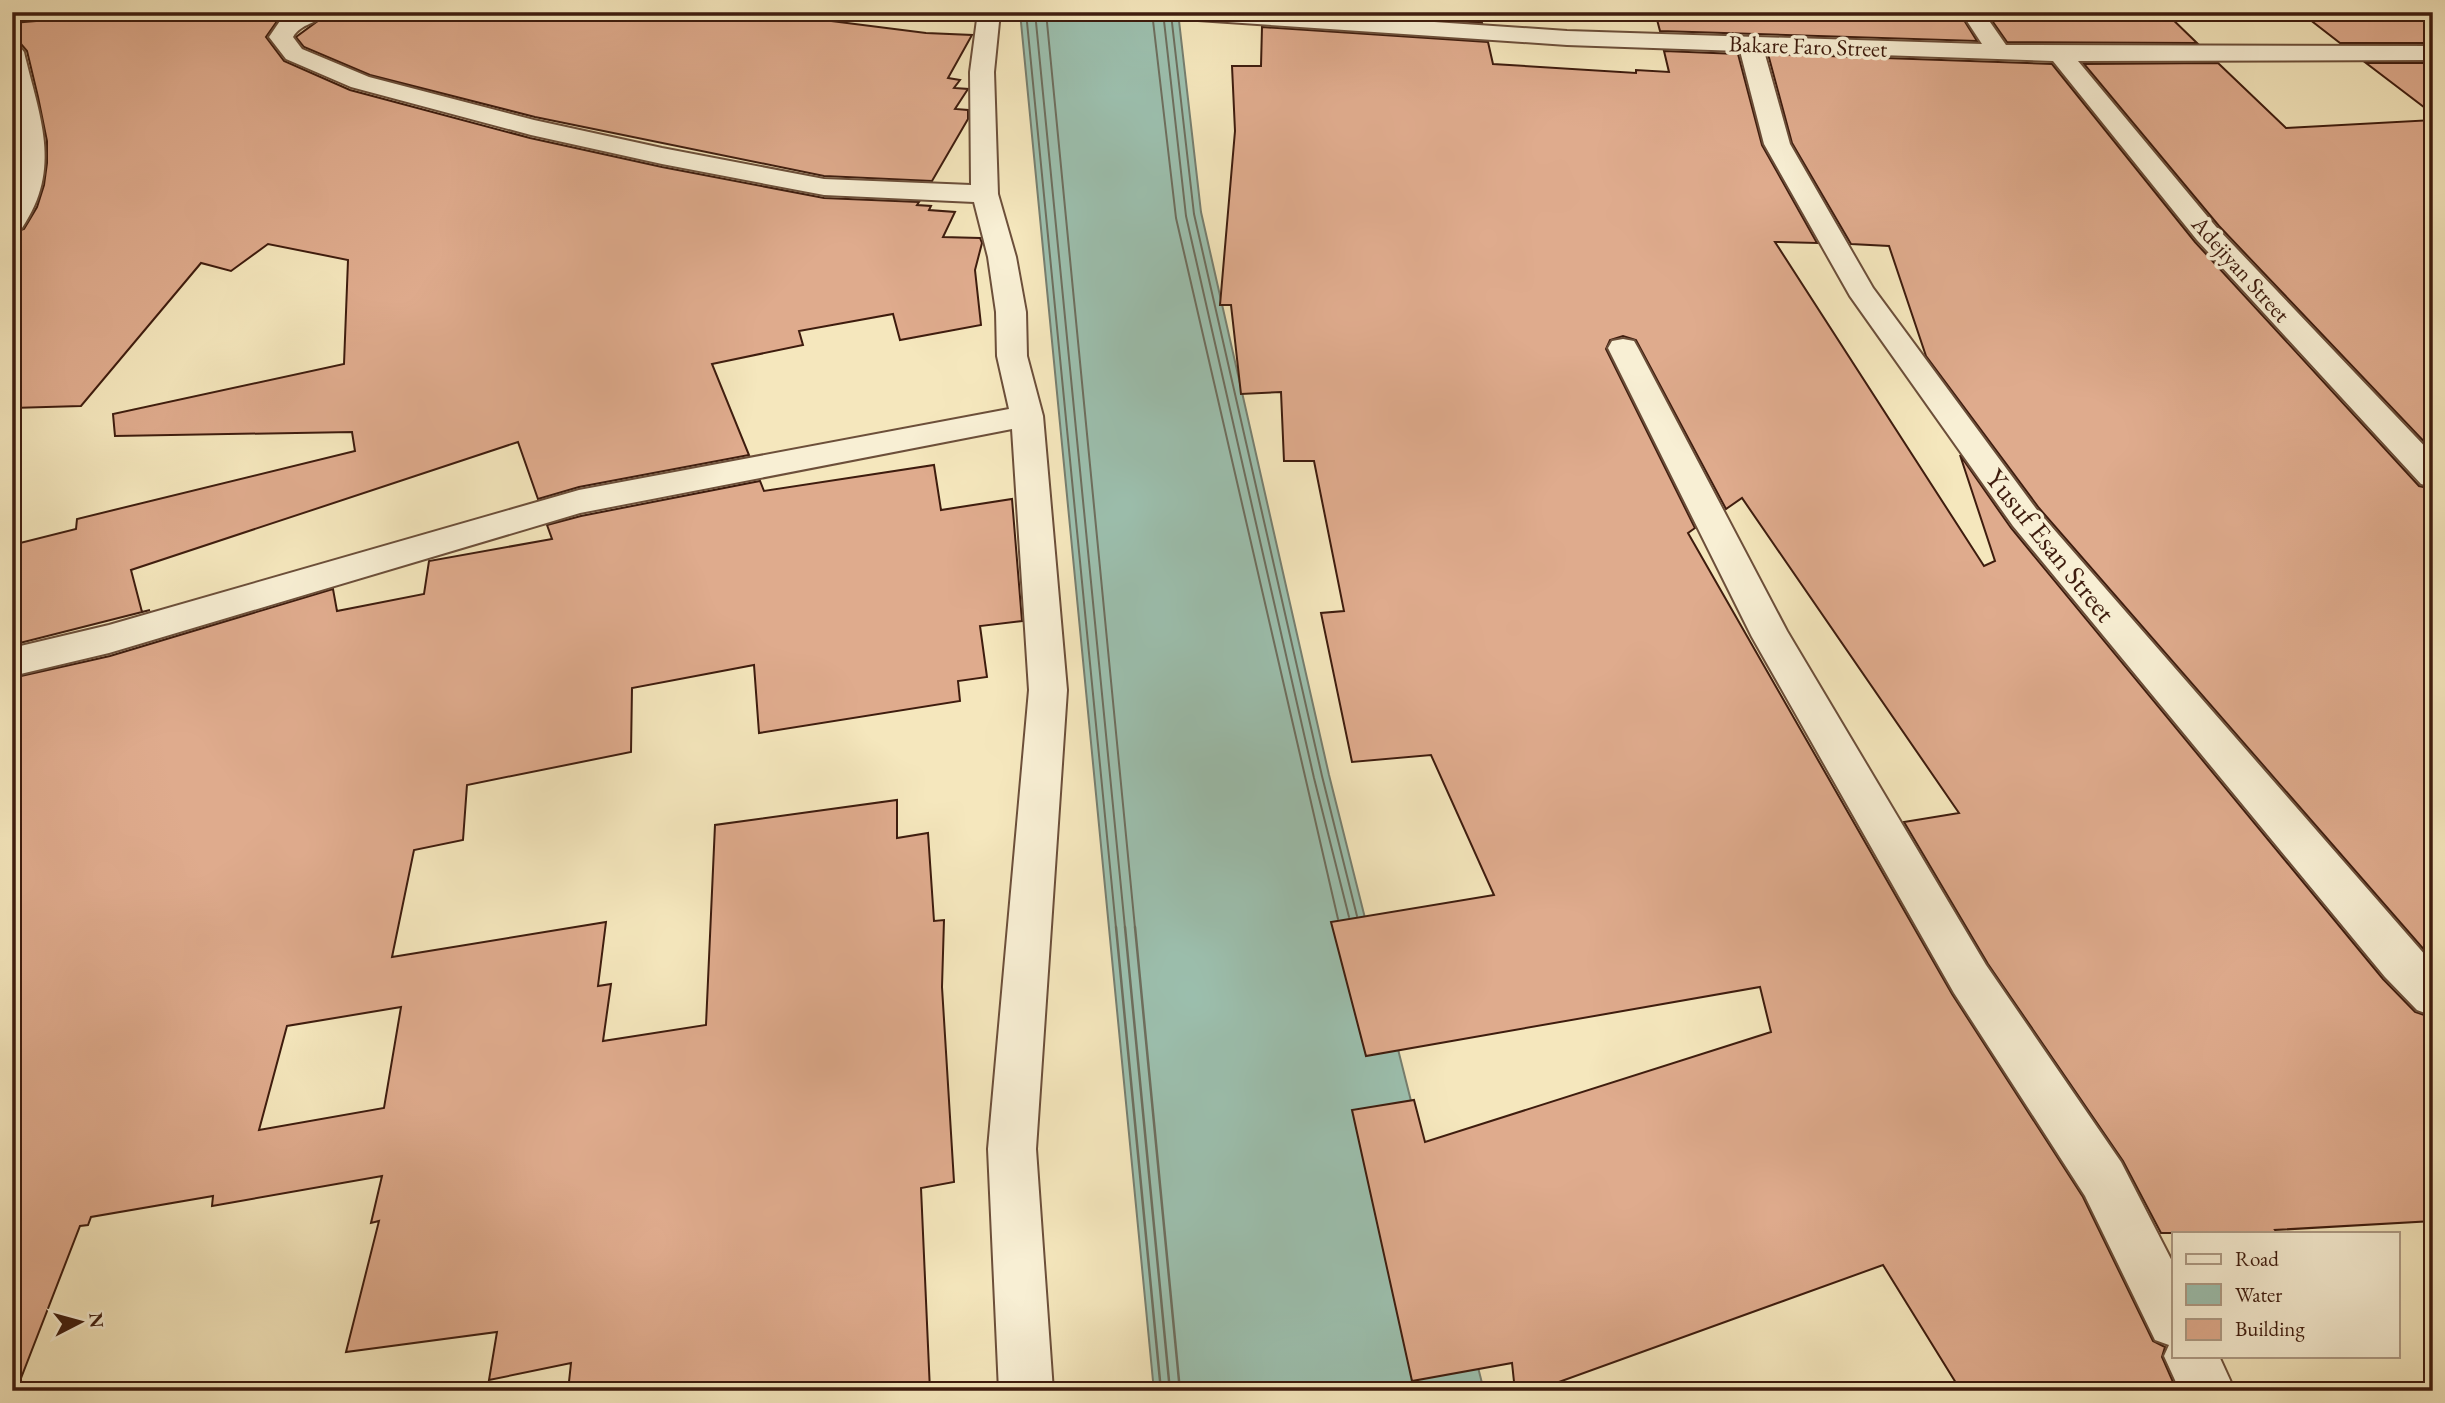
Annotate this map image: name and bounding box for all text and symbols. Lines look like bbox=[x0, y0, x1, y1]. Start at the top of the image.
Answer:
street label: Bakare Faro Street bbox=[1728, 28, 1888, 64]
street label: Adejiyan Street bbox=[2185, 209, 2297, 329]
street label: Yusuf Esan Street bbox=[1978, 461, 2124, 629]
legend bbox=[2172, 1232, 2400, 1358]
text: Road bbox=[2235, 1245, 2279, 1272]
text: Water bbox=[2235, 1281, 2282, 1308]
north arrow bbox=[46, 1288, 116, 1358]
text: N bbox=[83, 1311, 110, 1330]
text: Building bbox=[2235, 1315, 2305, 1342]

